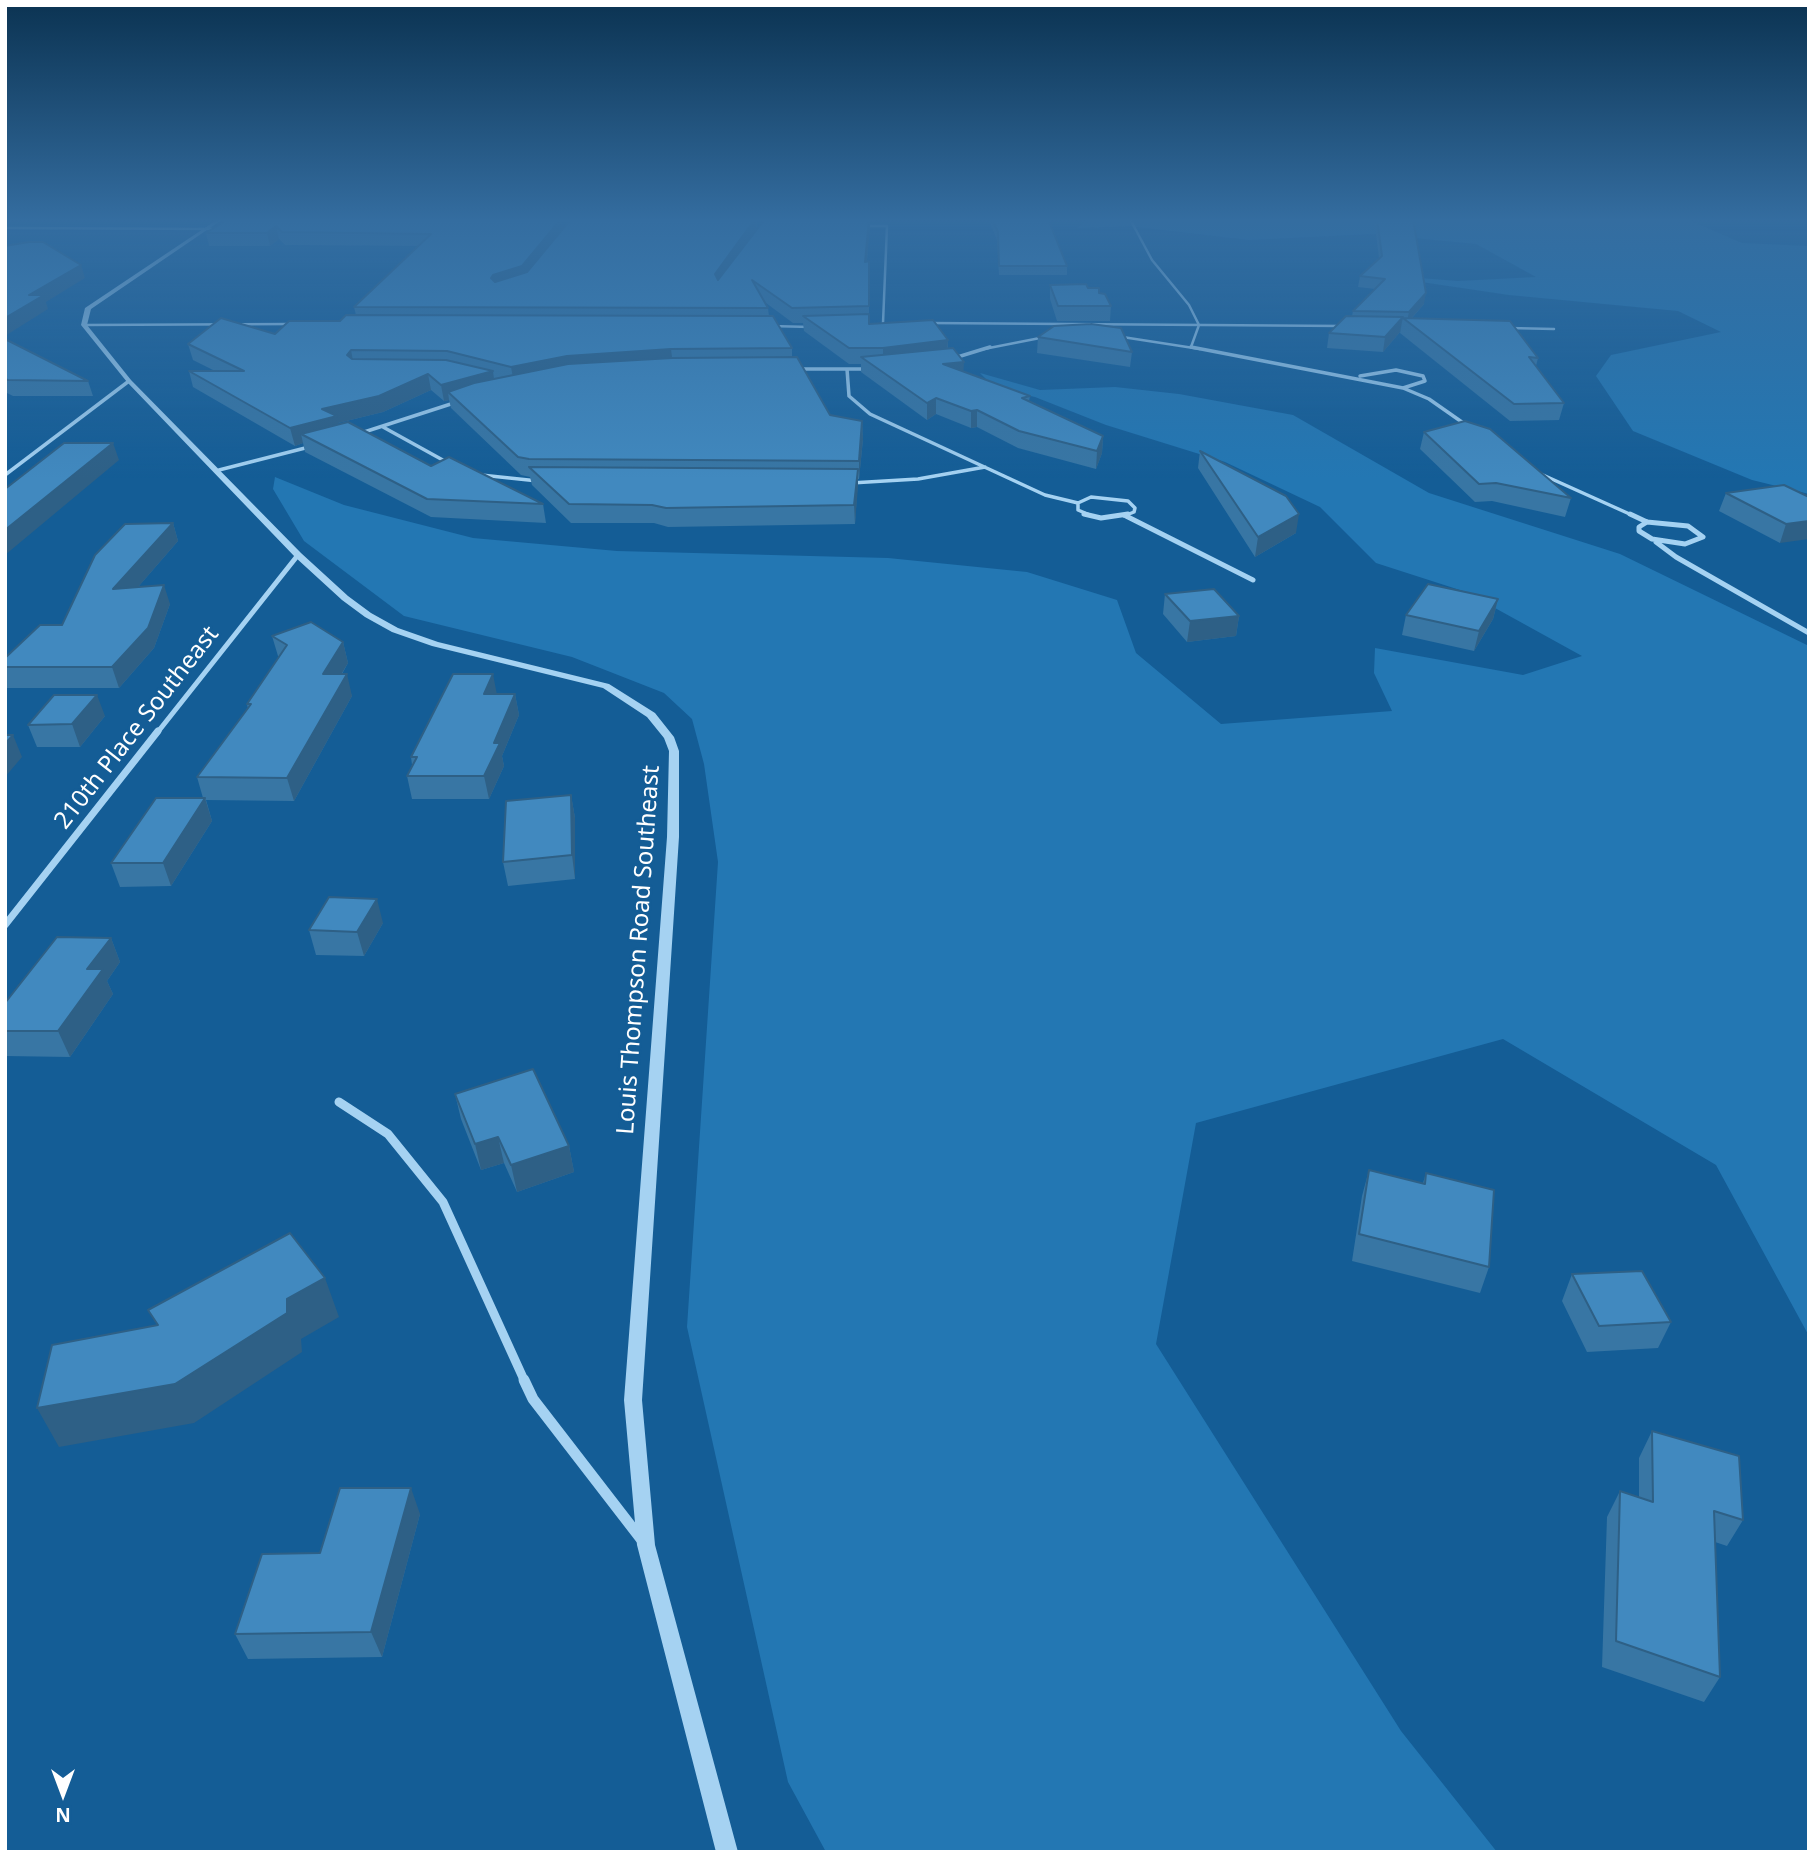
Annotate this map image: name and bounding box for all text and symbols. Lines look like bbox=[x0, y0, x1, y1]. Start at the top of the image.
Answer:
street label: 210th Place Southeast bbox=[49, 621, 225, 835]
street label: Louis Thompson Road Southeast bbox=[612, 764, 666, 1136]
north arrow bbox=[28, 1759, 98, 1829]
text: N bbox=[55, 1802, 71, 1828]

